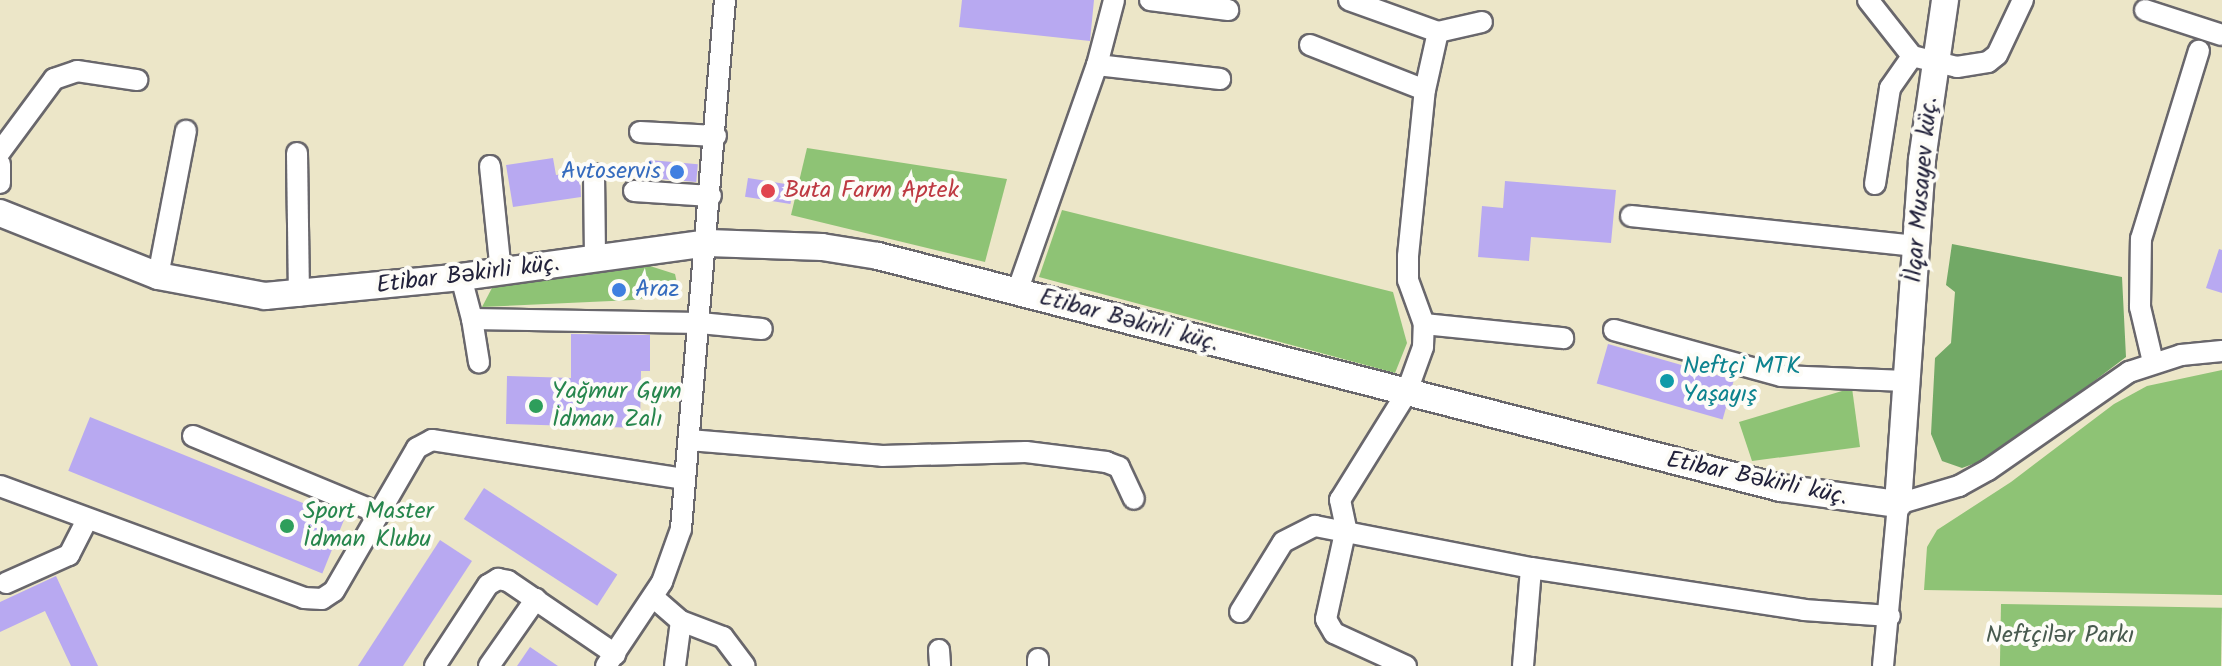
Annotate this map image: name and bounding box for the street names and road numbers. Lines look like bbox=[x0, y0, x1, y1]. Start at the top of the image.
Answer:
street label: İlqar Musayev küç. bbox=[1900, 96, 1944, 284]
street label: Etibar Bəkirli küç. bbox=[375, 249, 561, 301]
street label: Etibar Bəkirli küç. bbox=[1036, 283, 1222, 359]
street label: Etibar Bəkirli küç. bbox=[1664, 446, 1850, 512]

